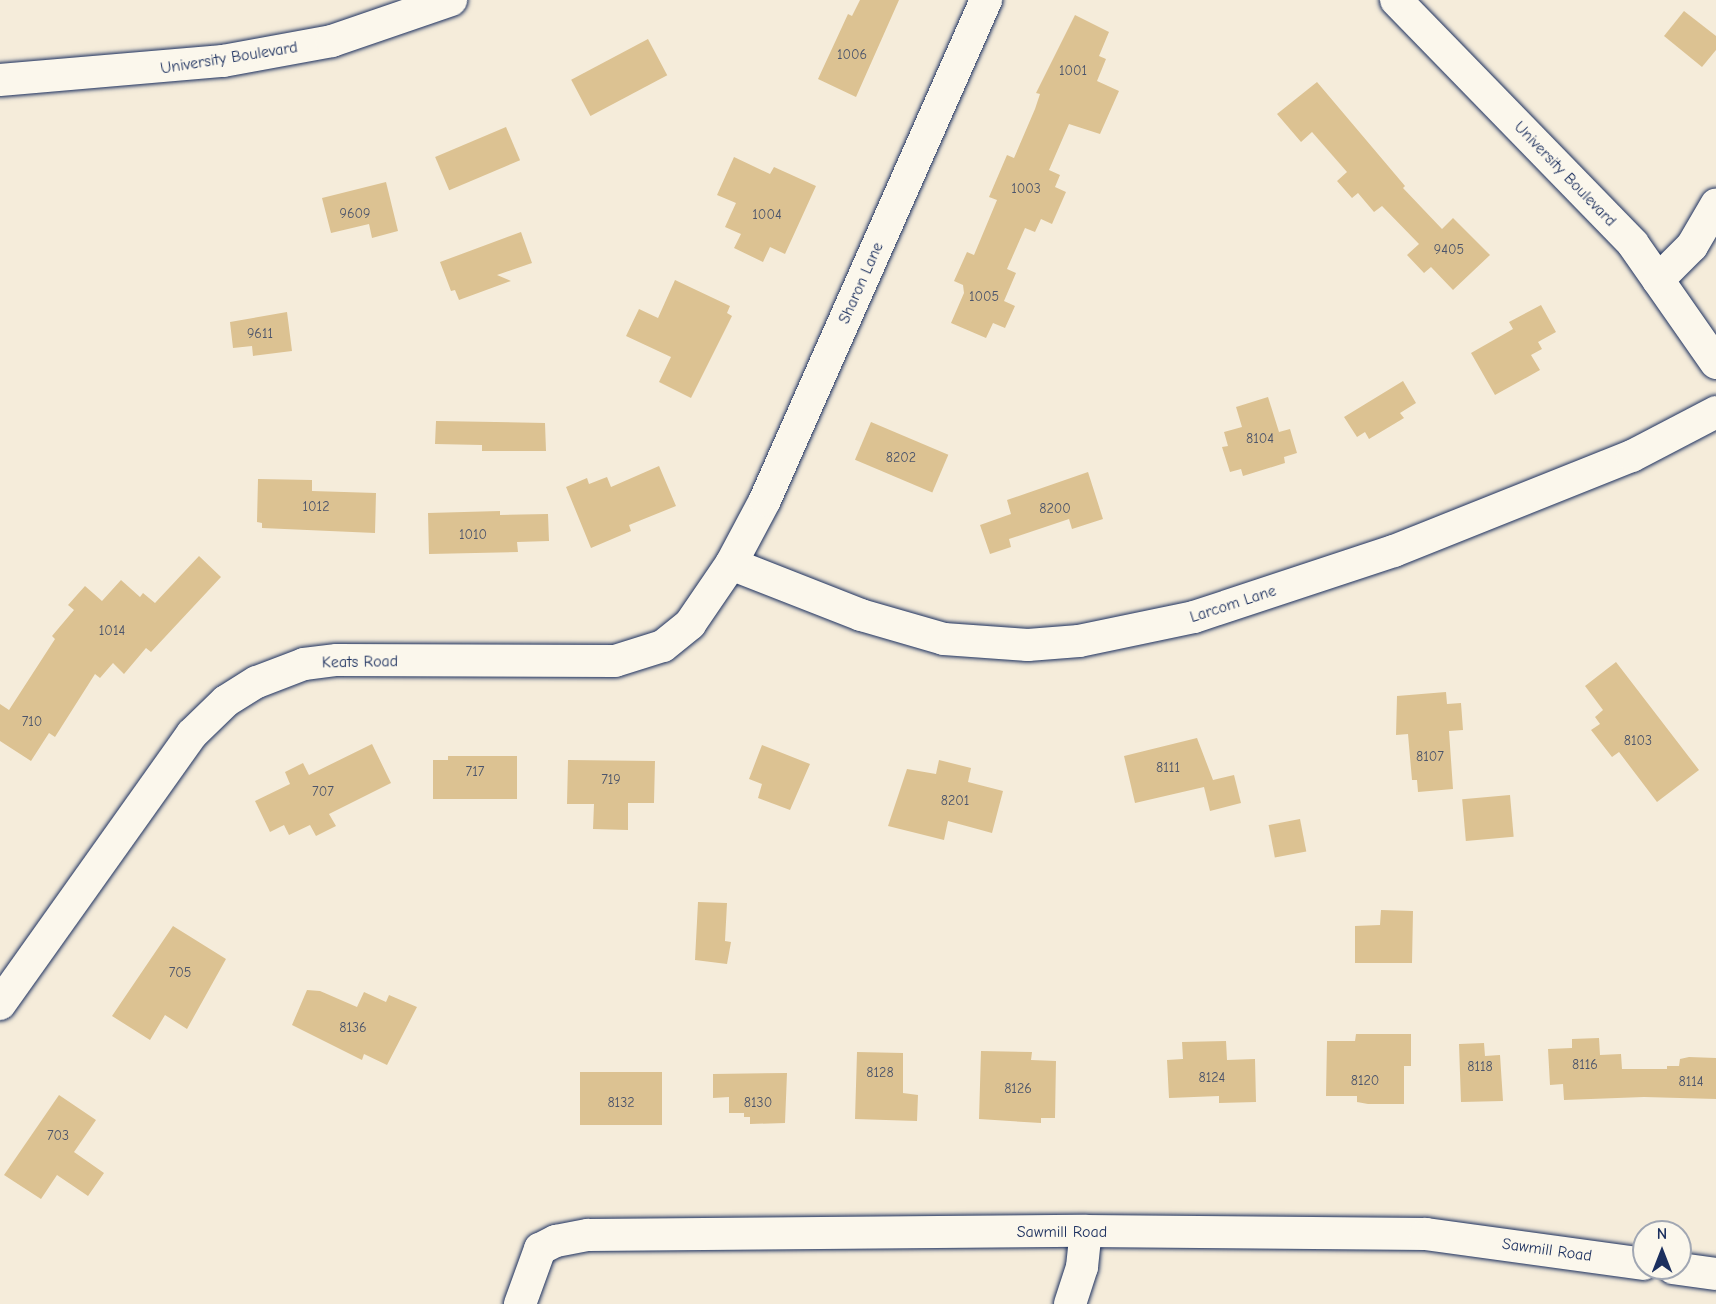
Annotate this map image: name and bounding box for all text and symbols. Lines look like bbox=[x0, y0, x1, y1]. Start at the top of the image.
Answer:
street label: University Boulevard bbox=[159, 38, 299, 78]
house number: 1006 bbox=[837, 47, 867, 63]
house number: 1001 bbox=[1059, 63, 1087, 79]
street label: University Boulevard bbox=[1510, 117, 1620, 231]
house number: 1003 bbox=[1011, 181, 1041, 197]
house number: 9609 bbox=[340, 206, 370, 222]
house number: 1004 bbox=[752, 207, 782, 223]
street label: Sharon Lane bbox=[834, 239, 888, 327]
house number: 9405 bbox=[1434, 242, 1464, 258]
house number: 1005 bbox=[969, 289, 999, 305]
house number: 9611 bbox=[247, 326, 273, 342]
house number: 8104 bbox=[1246, 431, 1274, 447]
house number: 8202 bbox=[886, 450, 916, 466]
house number: 1012 bbox=[303, 499, 329, 515]
house number: 8200 bbox=[1039, 501, 1071, 517]
house number: 1010 bbox=[459, 527, 487, 543]
street label: Larcom Lane bbox=[1187, 581, 1279, 627]
house number: 1014 bbox=[99, 623, 125, 639]
street label: Keats Road bbox=[322, 652, 398, 672]
house number: 710 bbox=[22, 714, 42, 730]
house number: 8103 bbox=[1624, 733, 1652, 749]
house number: 8107 bbox=[1416, 749, 1444, 765]
house number: 8111 bbox=[1156, 760, 1180, 776]
house number: 717 bbox=[466, 764, 484, 780]
house number: 719 bbox=[601, 772, 621, 788]
house number: 707 bbox=[312, 784, 334, 800]
house number: 8201 bbox=[941, 793, 969, 809]
house number: 705 bbox=[169, 965, 191, 981]
house number: 8136 bbox=[339, 1020, 367, 1036]
house number: 8116 bbox=[1572, 1057, 1598, 1073]
house number: 8118 bbox=[1467, 1059, 1493, 1075]
house number: 8128 bbox=[866, 1065, 894, 1081]
house number: 8124 bbox=[1199, 1070, 1225, 1086]
house number: 8120 bbox=[1351, 1073, 1379, 1089]
house number: 8114 bbox=[1678, 1074, 1704, 1090]
house number: 8126 bbox=[1004, 1081, 1032, 1097]
house number: 8132 bbox=[607, 1095, 635, 1111]
house number: 8130 bbox=[744, 1095, 772, 1111]
house number: 703 bbox=[47, 1128, 69, 1144]
north arrow bbox=[1632, 1220, 1692, 1280]
street label: Sawmill Road bbox=[1017, 1222, 1107, 1242]
text: N bbox=[1657, 1225, 1667, 1243]
street label: Sawmill Road bbox=[1501, 1234, 1593, 1266]

